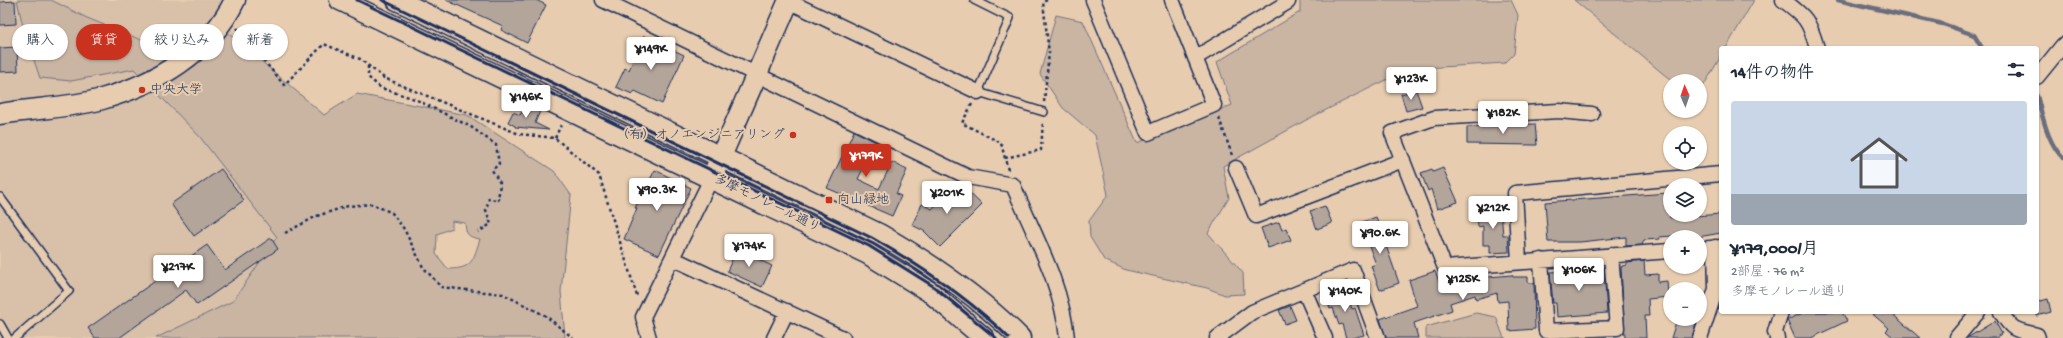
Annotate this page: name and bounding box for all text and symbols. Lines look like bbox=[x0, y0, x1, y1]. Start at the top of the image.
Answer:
chip: 購入 bbox=[12, 24, 68, 60]
chip: 賃貸 bbox=[76, 24, 132, 60]
chip: 絞り込み bbox=[140, 24, 224, 60]
chip: 新着 bbox=[232, 24, 288, 60]
pin: ¥149K bbox=[623, 37, 679, 71]
text: ¥149K bbox=[635, 42, 667, 57]
icon: filters bbox=[2005, 59, 2027, 81]
text: 14件の物件 bbox=[1731, 64, 1814, 84]
pin: ¥123K bbox=[1383, 67, 1439, 101]
text: ¥123K bbox=[1395, 72, 1427, 87]
north arrow bbox=[1663, 74, 1707, 118]
map controls bbox=[1663, 74, 1707, 326]
place label: 中央大学 bbox=[150, 82, 202, 98]
marker: 中央大学 bbox=[137, 85, 147, 95]
pin: ¥146K bbox=[498, 85, 554, 119]
text: ¥146K bbox=[510, 90, 542, 105]
pin: ¥182K bbox=[1475, 101, 1531, 135]
text: ¥182K bbox=[1487, 106, 1519, 121]
button: locate bbox=[1663, 126, 1707, 170]
icon: home bbox=[1843, 127, 1915, 199]
place label: （有）オノエンジニアリング bbox=[616, 128, 785, 143]
marker: （有）オノエンジニアリング bbox=[788, 130, 798, 140]
pin: ¥179K bbox=[838, 144, 894, 178]
text: ¥179K bbox=[850, 149, 882, 164]
street label: 多摩モノレール通り bbox=[711, 171, 823, 236]
pin: ¥90.3K bbox=[624, 178, 690, 212]
button: layers bbox=[1663, 178, 1707, 222]
pin: ¥201K bbox=[919, 181, 975, 215]
text: ¥90.3K bbox=[638, 183, 676, 198]
text: ¥201K bbox=[931, 186, 963, 201]
place label: 向山緑地 bbox=[837, 192, 889, 208]
marker: 向山緑地 bbox=[824, 195, 834, 205]
pin: ¥212K bbox=[1465, 196, 1521, 230]
text: ¥212K bbox=[1477, 201, 1509, 216]
pin: ¥90.6K bbox=[1347, 221, 1413, 255]
text: ¥90.6K bbox=[1361, 226, 1399, 241]
button: + bbox=[1663, 230, 1707, 274]
pin: ¥174K bbox=[721, 234, 777, 268]
text: ¥174K bbox=[733, 239, 765, 254]
text: ¥179,000/月 bbox=[1731, 240, 1819, 260]
pin: ¥217K bbox=[150, 255, 206, 289]
pin: ¥106K bbox=[1551, 258, 1607, 292]
text: ¥217K bbox=[162, 260, 194, 275]
text: ¥106K bbox=[1563, 263, 1595, 278]
text: 2部屋 · 76 m² bbox=[1731, 265, 1804, 280]
pin: ¥125K bbox=[1435, 267, 1491, 301]
text: ¥125K bbox=[1447, 272, 1479, 287]
pin: ¥140K bbox=[1317, 279, 1373, 313]
button: − bbox=[1663, 282, 1707, 326]
text: ¥140K bbox=[1329, 284, 1361, 299]
text: 多摩モノレール通り bbox=[1731, 285, 1847, 300]

